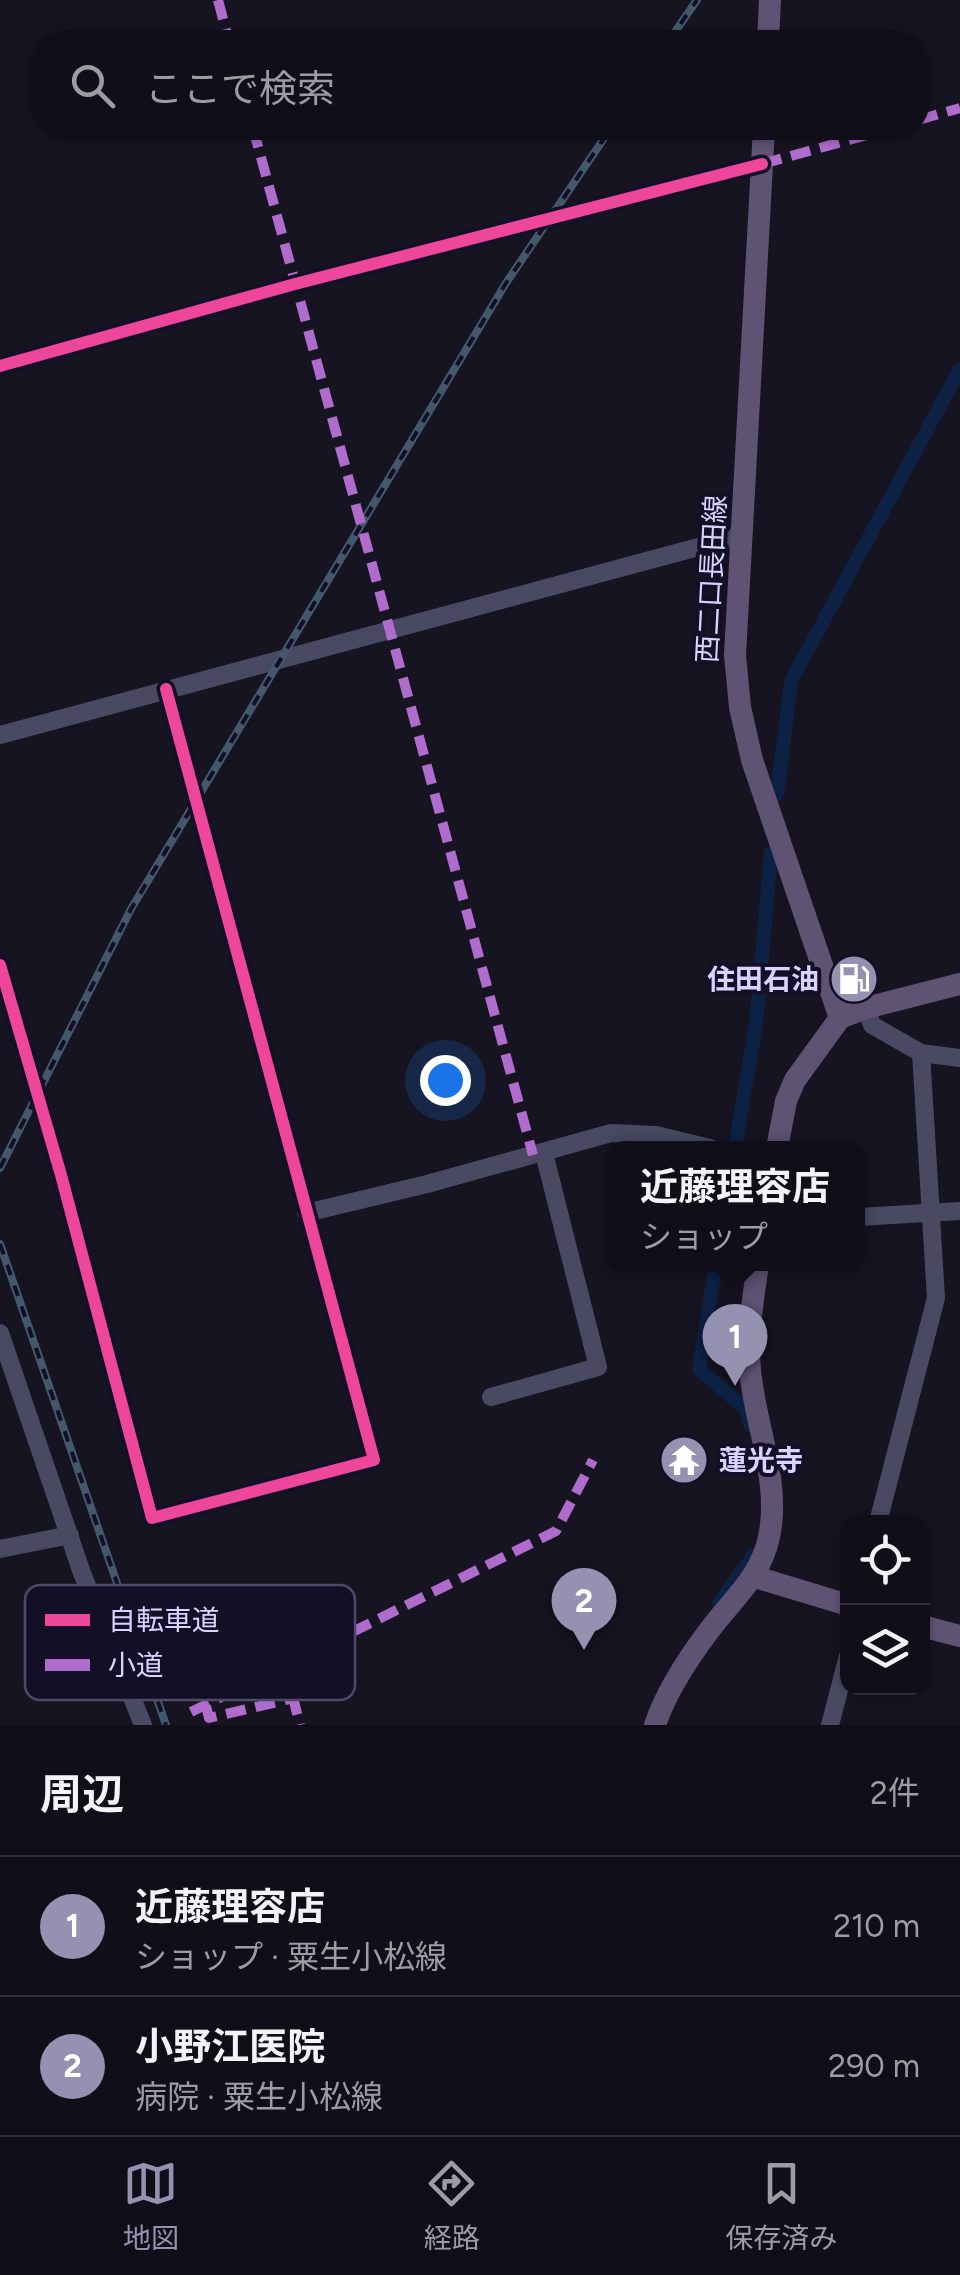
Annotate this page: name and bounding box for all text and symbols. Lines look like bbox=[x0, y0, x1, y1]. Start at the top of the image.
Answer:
search box bbox=[30, 30, 930, 140]
icon: search bbox=[65, 58, 120, 113]
text: ここで検索 bbox=[145, 66, 335, 112]
street label: 西二口長田線 bbox=[690, 494, 732, 664]
fuel station icon: 住田石油 bbox=[828, 953, 880, 1005]
place label: 住田石油 bbox=[707, 962, 819, 996]
your location bbox=[420, 1055, 471, 1106]
popup bbox=[605, 1141, 865, 1271]
text: 近藤理容店 bbox=[640, 1164, 830, 1210]
text: ショップ bbox=[640, 1218, 768, 1256]
pin: 1 bbox=[702, 1304, 768, 1386]
temple icon: 蓮光寺 bbox=[658, 1434, 710, 1486]
place label: 蓮光寺 bbox=[719, 1443, 803, 1477]
map controls bbox=[840, 1515, 930, 1695]
button: locate bbox=[840, 1515, 930, 1605]
pin: 2 bbox=[552, 1568, 616, 1650]
legend bbox=[25, 1585, 355, 1700]
text: 自転車道 bbox=[108, 1603, 220, 1637]
button: layers bbox=[840, 1605, 930, 1695]
text: 小道 bbox=[108, 1648, 164, 1682]
text: 周辺 bbox=[40, 1769, 124, 1820]
text: 2件 bbox=[870, 1774, 920, 1812]
text: 近藤理容店 bbox=[135, 1884, 325, 1930]
text: 1 bbox=[66, 1907, 79, 1945]
text: 210 m bbox=[833, 1907, 920, 1945]
text: ショップ · 粟生小松線 bbox=[135, 1938, 447, 1976]
text: 小野江医院 bbox=[135, 2024, 325, 2070]
text: 2 bbox=[63, 2047, 82, 2085]
text: 290 m bbox=[828, 2047, 920, 2085]
text: 病院 · 粟生小松線 bbox=[135, 2078, 383, 2116]
tab: 地図 bbox=[123, 2156, 179, 2256]
tab: 経路 bbox=[424, 2156, 480, 2256]
tab: 保存済み bbox=[725, 2156, 837, 2256]

